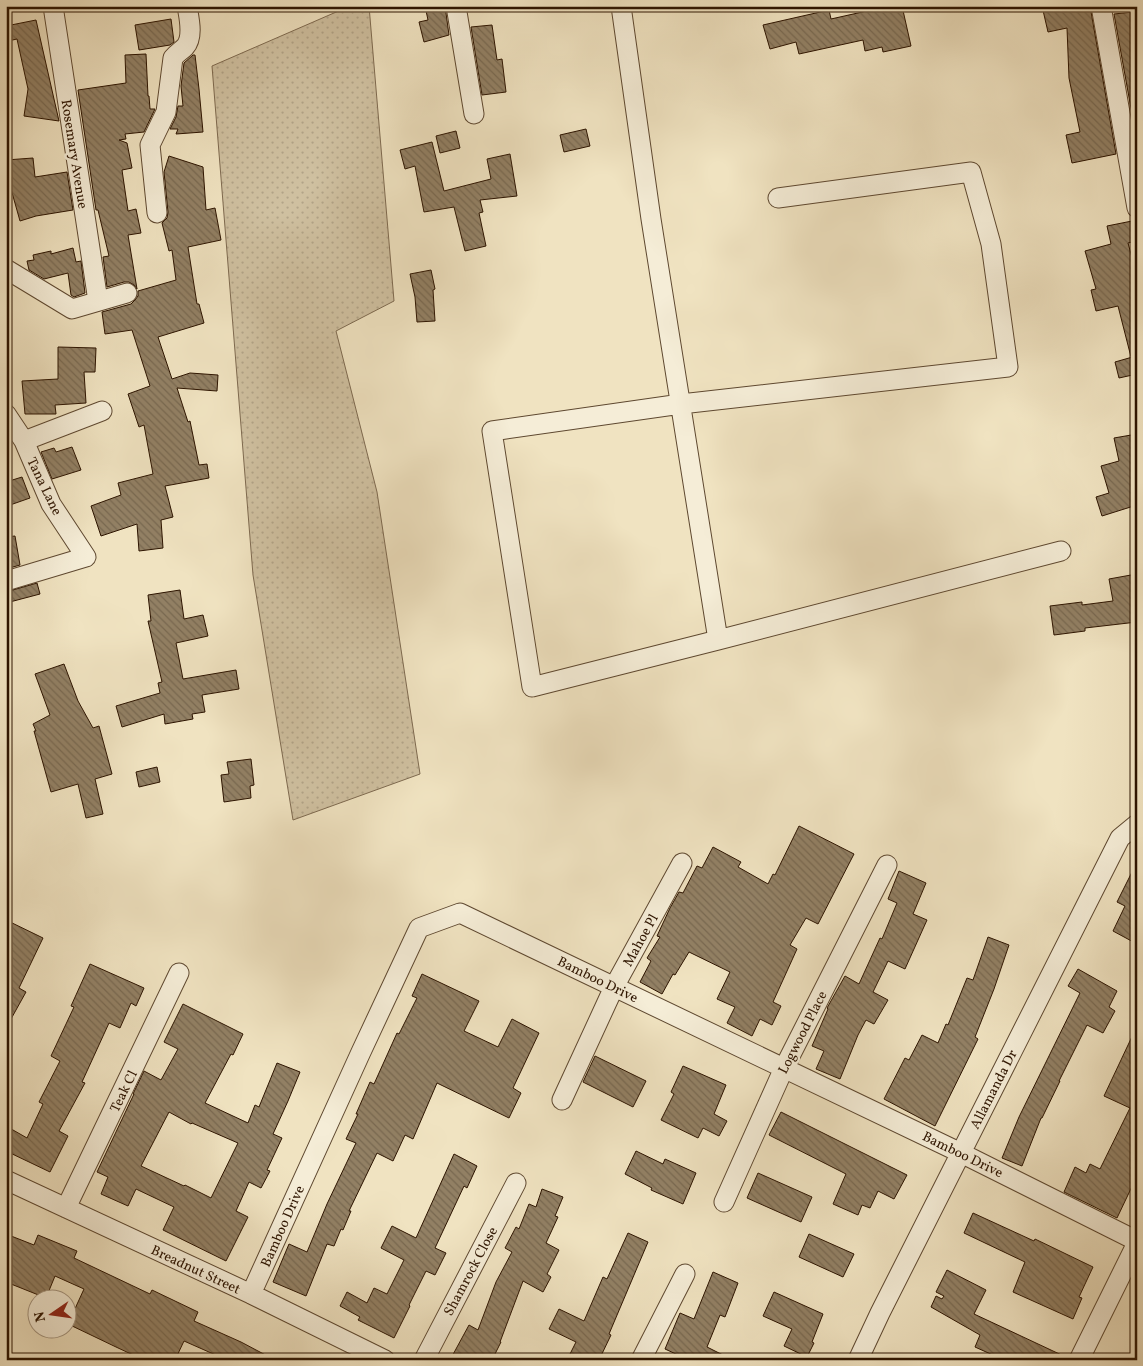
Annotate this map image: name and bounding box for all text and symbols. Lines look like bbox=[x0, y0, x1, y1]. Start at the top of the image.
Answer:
street label: Rosemary Avenue bbox=[56, 98, 92, 211]
street label: Tana Lane bbox=[21, 455, 66, 519]
street label: Mahoe Pl bbox=[619, 911, 664, 971]
street label: Bamboo Drive bbox=[554, 953, 641, 1008]
street label: Logwood Place bbox=[774, 988, 833, 1077]
street label: Allamanda Dr bbox=[966, 1047, 1023, 1133]
street label: Teak Cl bbox=[106, 1067, 143, 1116]
street label: Bamboo Drive bbox=[919, 1128, 1006, 1183]
street label: Bamboo Drive bbox=[257, 1182, 310, 1271]
street label: Shamrock Close bbox=[440, 1223, 503, 1320]
street label: Breadnut Street bbox=[148, 1241, 243, 1299]
north arrow bbox=[28, 1288, 78, 1338]
text: N bbox=[30, 1309, 51, 1324]

